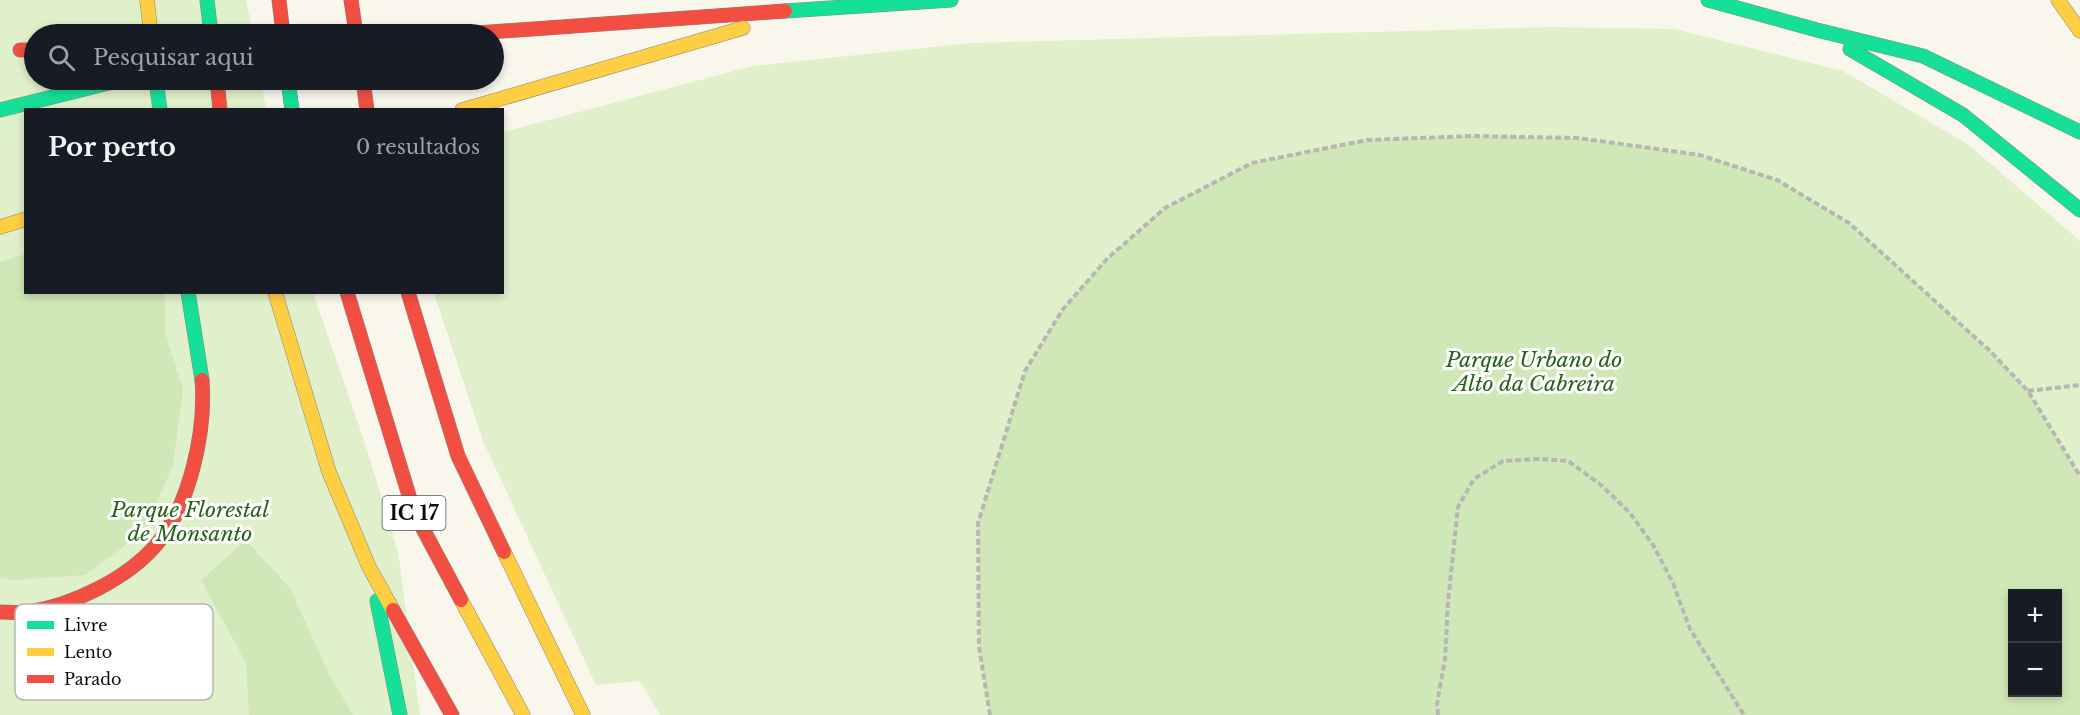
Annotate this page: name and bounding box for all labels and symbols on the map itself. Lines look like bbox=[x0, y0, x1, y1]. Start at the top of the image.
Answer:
park label: Parque Urbano do Alto da Cabreira bbox=[1445, 347, 1622, 397]
road number: IC 17 bbox=[382, 496, 446, 530]
park label: Parque Florestal de Monsanto bbox=[110, 497, 270, 547]
legend bbox=[15, 604, 213, 700]
text: Livre bbox=[64, 615, 107, 635]
text: Lento bbox=[64, 642, 112, 662]
text: Parado bbox=[64, 669, 121, 689]

